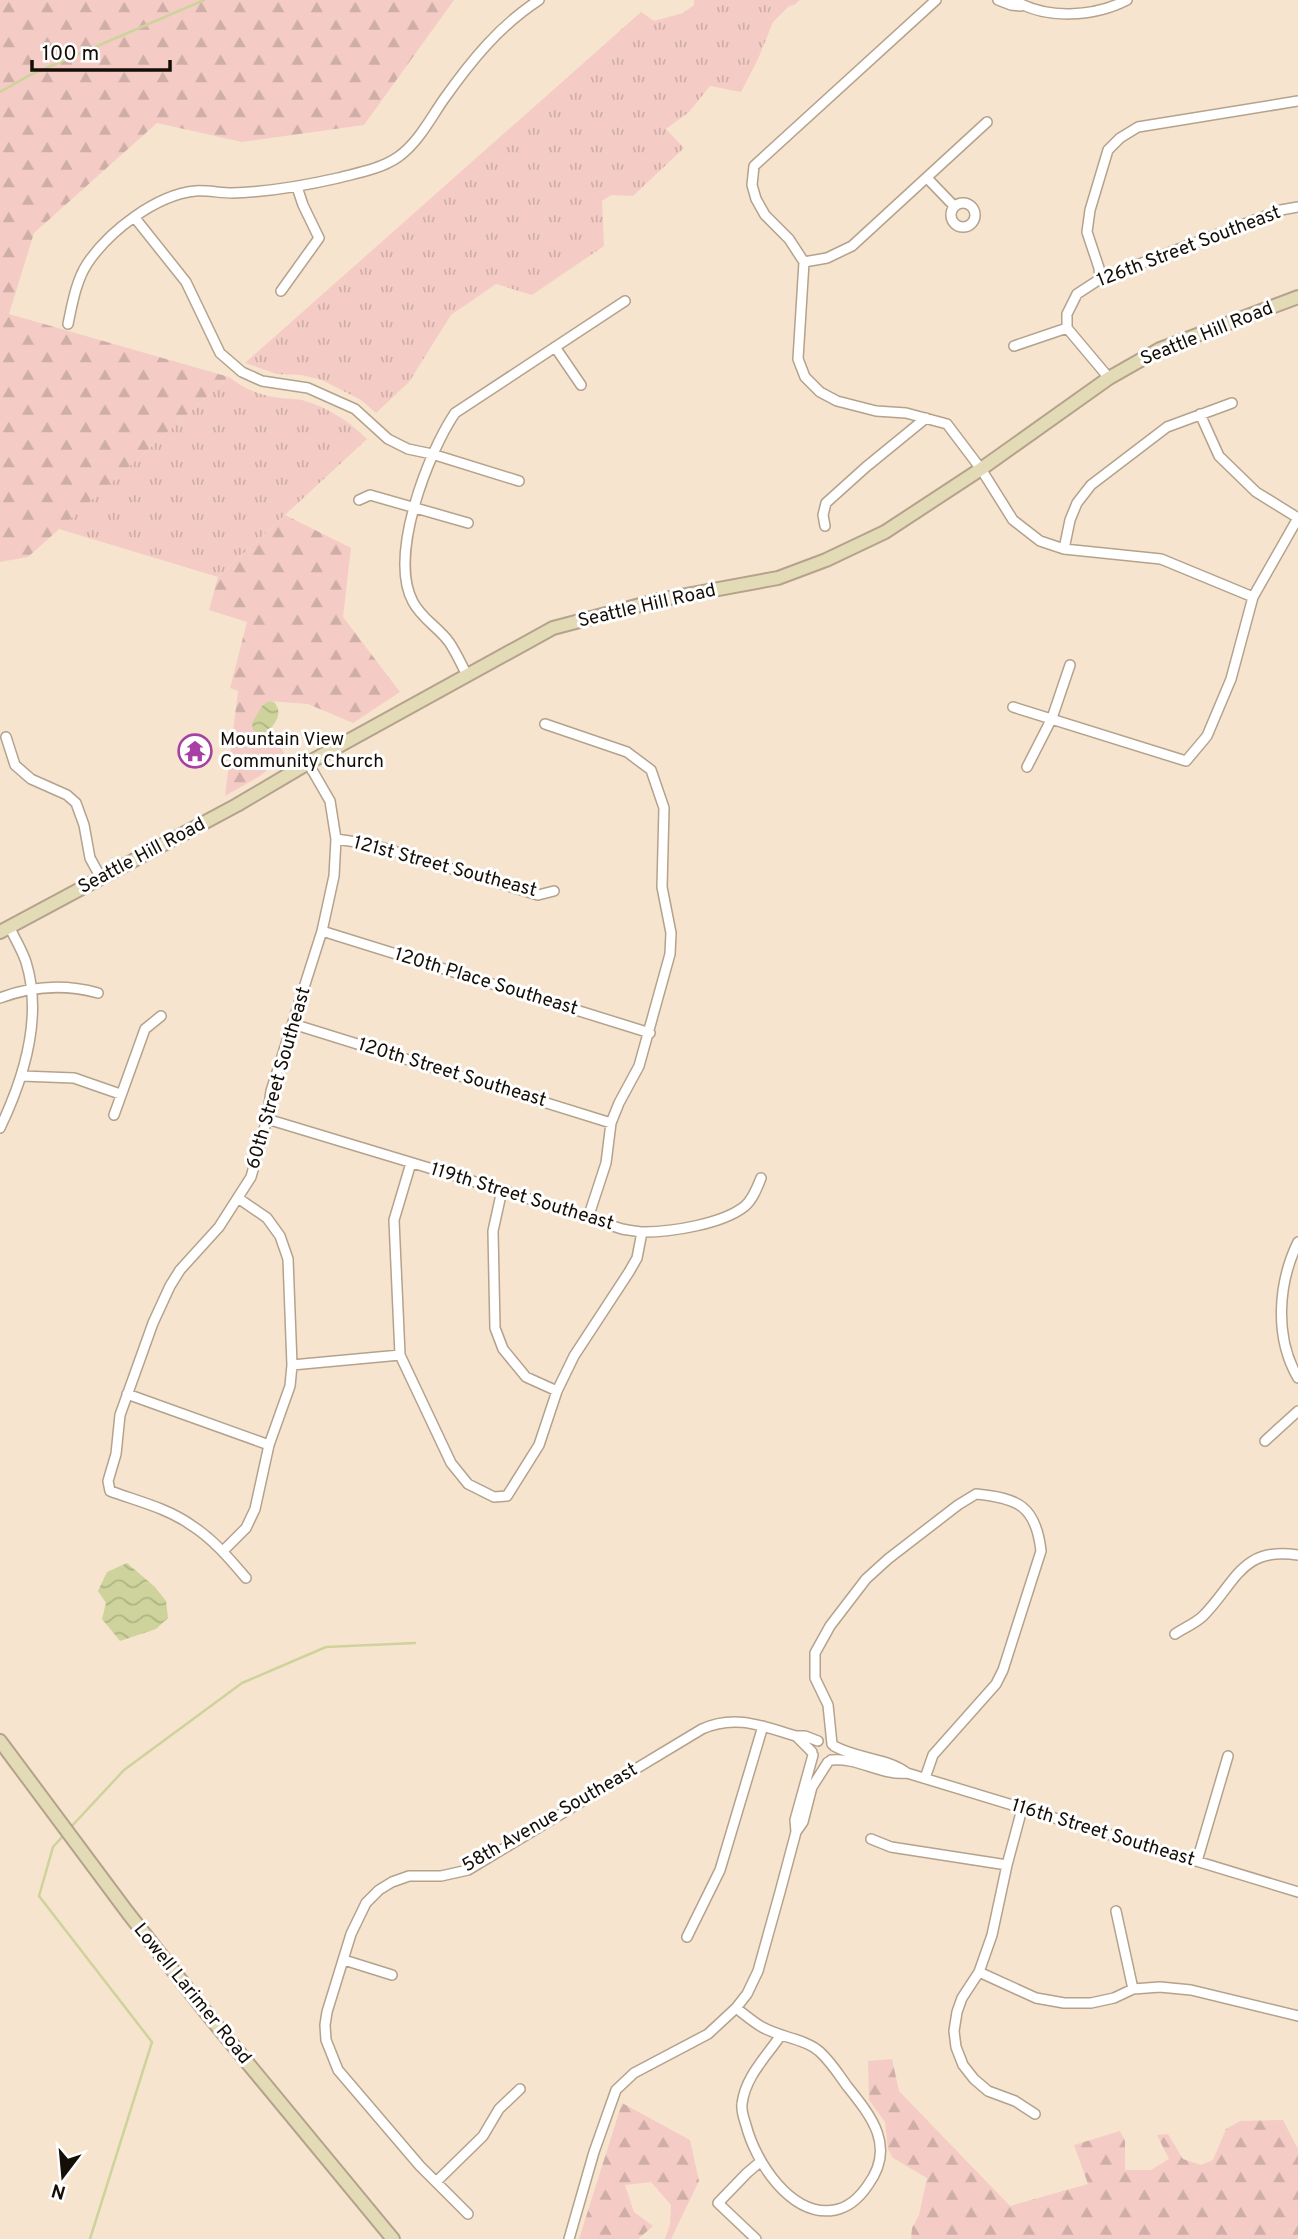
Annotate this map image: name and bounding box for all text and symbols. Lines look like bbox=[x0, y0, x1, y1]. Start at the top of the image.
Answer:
scale bar bbox=[32, 28, 170, 72]
text: 100 m bbox=[42, 41, 99, 68]
street label: 126th Street Southeast bbox=[1094, 201, 1284, 293]
street label: Seattle Hill Road bbox=[1137, 297, 1277, 371]
street label: Seattle Hill Road bbox=[576, 578, 718, 634]
place label: Mountain View Community Church bbox=[220, 728, 384, 774]
temple icon: Mountain View Community Church bbox=[176, 732, 214, 770]
street label: Seattle Hill Road bbox=[74, 812, 210, 900]
street label: 121st Street Southeast bbox=[351, 831, 539, 903]
street label: 120th Place Southeast bbox=[391, 943, 581, 1021]
street label: 60th Street Southeast bbox=[241, 984, 317, 1172]
street label: 120th Street Southeast bbox=[355, 1033, 549, 1113]
street label: 119th Street Southeast bbox=[427, 1158, 617, 1236]
street label: 58th Avenue Southeast bbox=[458, 1758, 642, 1878]
street label: 116th Street Southeast bbox=[1008, 1794, 1198, 1872]
street label: Lowell Larimer Road bbox=[128, 1919, 256, 2069]
north arrow bbox=[28, 2141, 98, 2211]
text: N bbox=[49, 2177, 69, 2204]

